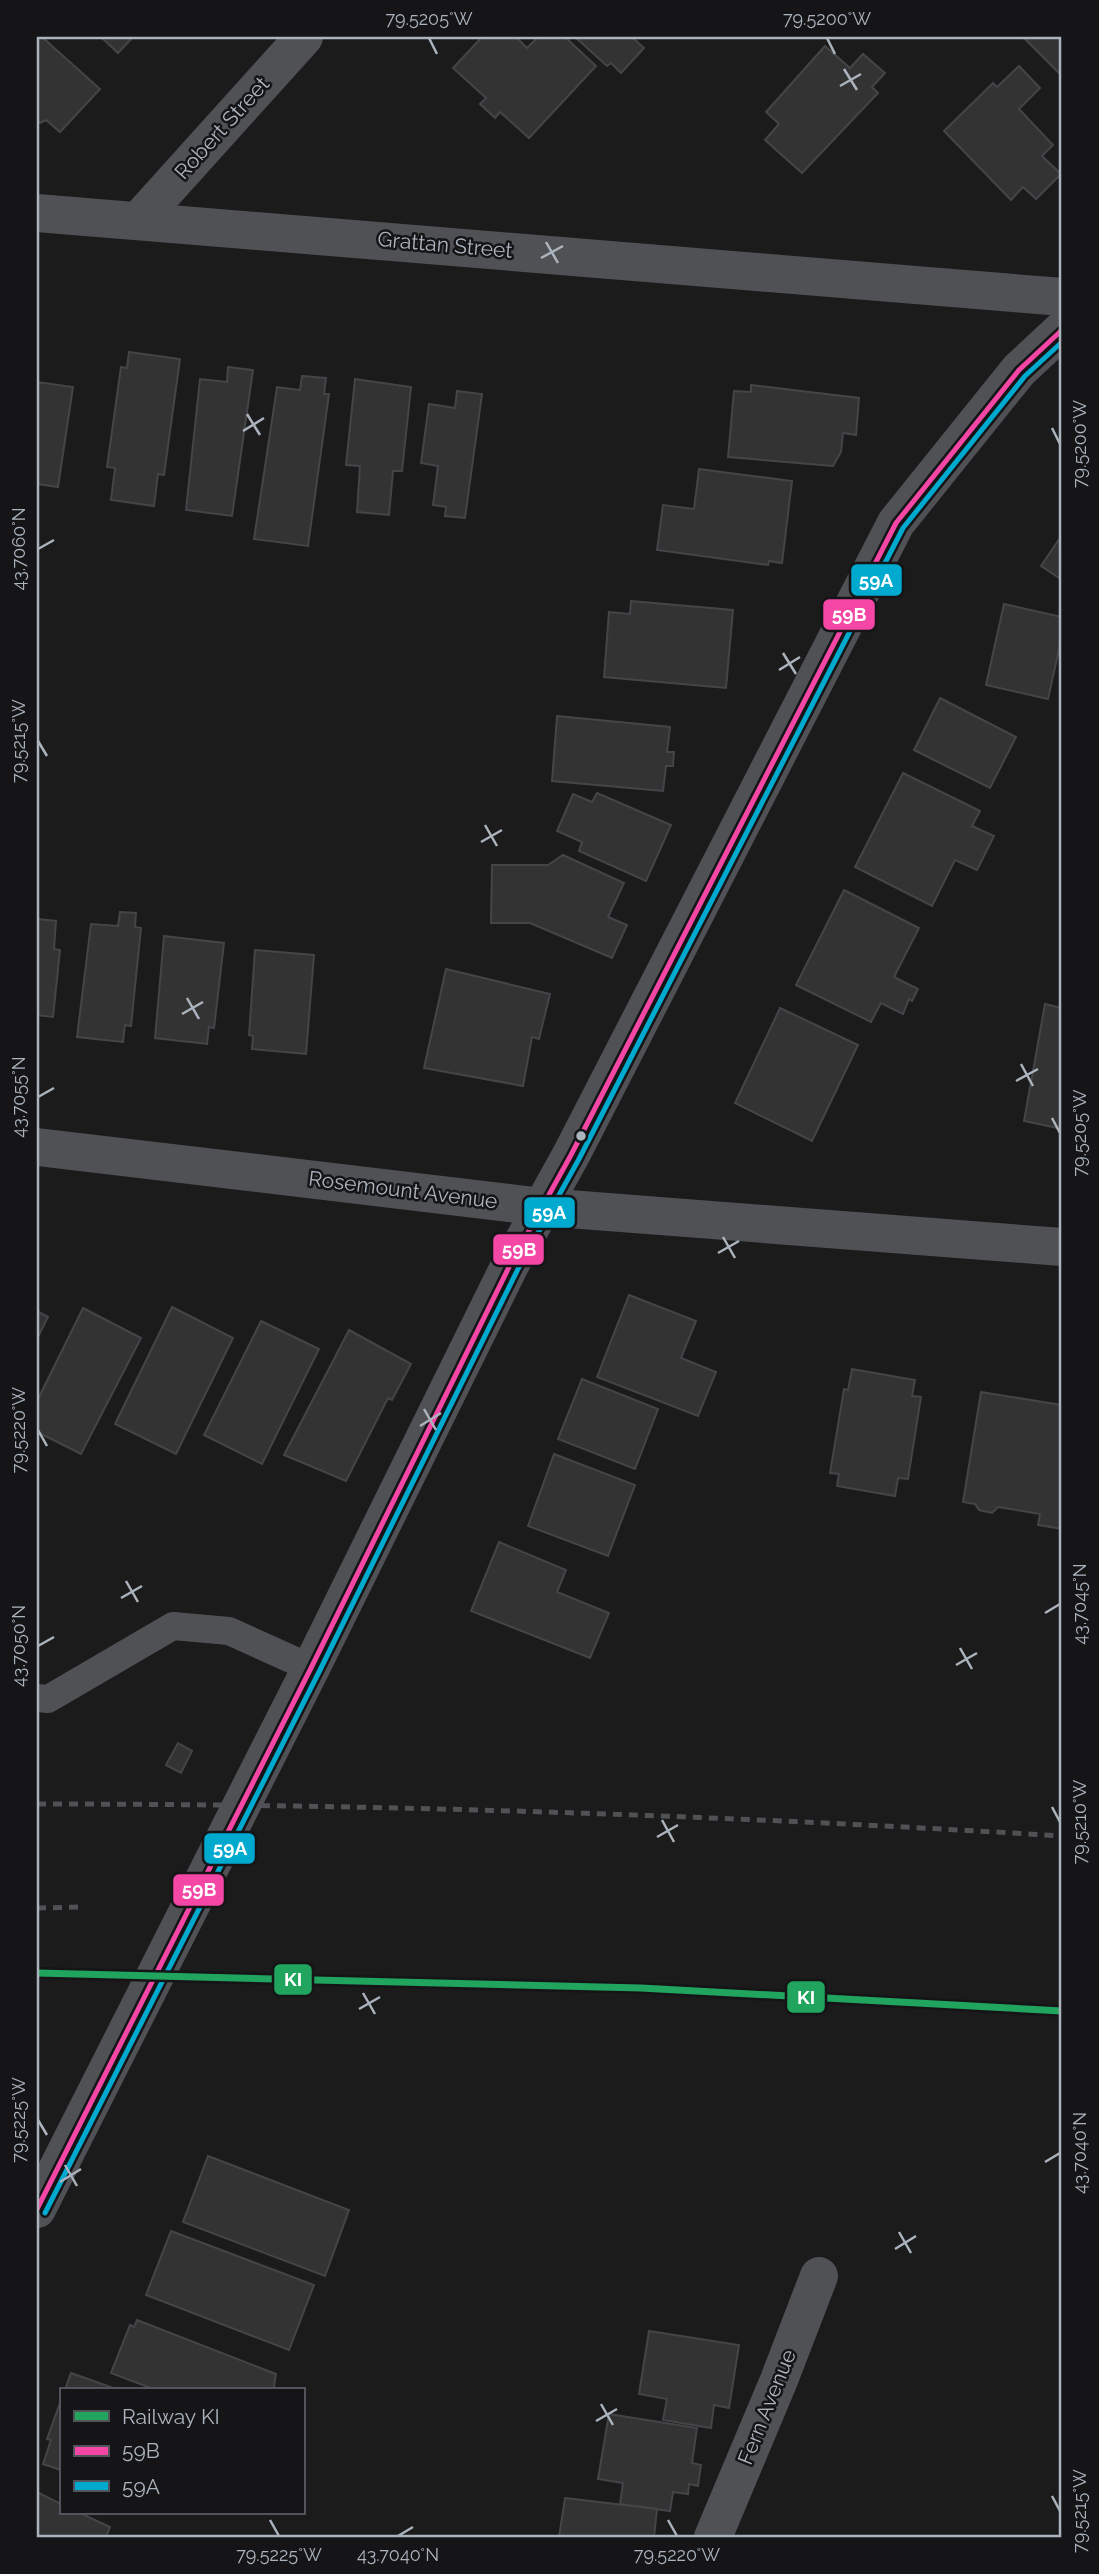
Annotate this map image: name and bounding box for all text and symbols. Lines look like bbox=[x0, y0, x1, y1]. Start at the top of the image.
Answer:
text: 79.5205°W bbox=[385, 8, 473, 29]
text: 79.5200°W bbox=[783, 8, 871, 29]
street label: Robert Street bbox=[169, 71, 274, 184]
street label: Grattan Street bbox=[377, 226, 513, 263]
text: 79.5200°W bbox=[1069, 400, 1090, 488]
text: 43.7060°N bbox=[8, 507, 29, 591]
line badge: 59A bbox=[850, 563, 903, 597]
text: 59A bbox=[859, 569, 893, 591]
line badge: 59B bbox=[822, 598, 876, 631]
text: 59B bbox=[832, 603, 866, 625]
text: 79.5215°W bbox=[8, 699, 29, 783]
text: 43.7055°N bbox=[8, 1056, 29, 1138]
text: 79.5205°W bbox=[1069, 1089, 1090, 1177]
unlabelled marker bbox=[574, 1129, 588, 1143]
street label: Rosemount Avenue bbox=[307, 1166, 499, 1213]
line badge: 59A bbox=[523, 1196, 576, 1229]
text: 59A bbox=[532, 1201, 566, 1223]
line badge: 59B bbox=[492, 1233, 545, 1266]
text: 59B bbox=[502, 1238, 536, 1260]
text: 79.5220°W bbox=[8, 1387, 29, 1473]
text: 43.7045°N bbox=[1069, 1563, 1090, 1645]
text: 43.7050°N bbox=[8, 1605, 29, 1687]
text: 79.5210°W bbox=[1069, 1779, 1090, 1864]
line badge: 59A bbox=[203, 1832, 256, 1865]
text: 59A bbox=[213, 1837, 247, 1859]
line badge: 59B bbox=[172, 1873, 225, 1907]
text: 59B bbox=[182, 1878, 216, 1900]
line badge: KI bbox=[273, 1963, 313, 1996]
text: KI bbox=[284, 1968, 302, 1990]
line badge: KI bbox=[786, 1980, 826, 2014]
text: KI bbox=[797, 1986, 815, 2008]
text: 79.5225°W bbox=[8, 2077, 29, 2163]
text: 43.7040°N bbox=[1069, 2112, 1090, 2194]
street label: Fern Avenue bbox=[732, 2346, 801, 2468]
legend bbox=[60, 2388, 304, 2514]
text: Railway KI bbox=[122, 2404, 220, 2429]
text: 59B bbox=[122, 2438, 160, 2463]
text: 79.5215°W bbox=[1069, 2469, 1090, 2553]
text: 59A bbox=[122, 2474, 160, 2499]
text: 79.5225°W bbox=[236, 2544, 322, 2565]
text: 43.7040°N bbox=[357, 2544, 439, 2565]
text: 79.5220°W bbox=[634, 2544, 720, 2565]

